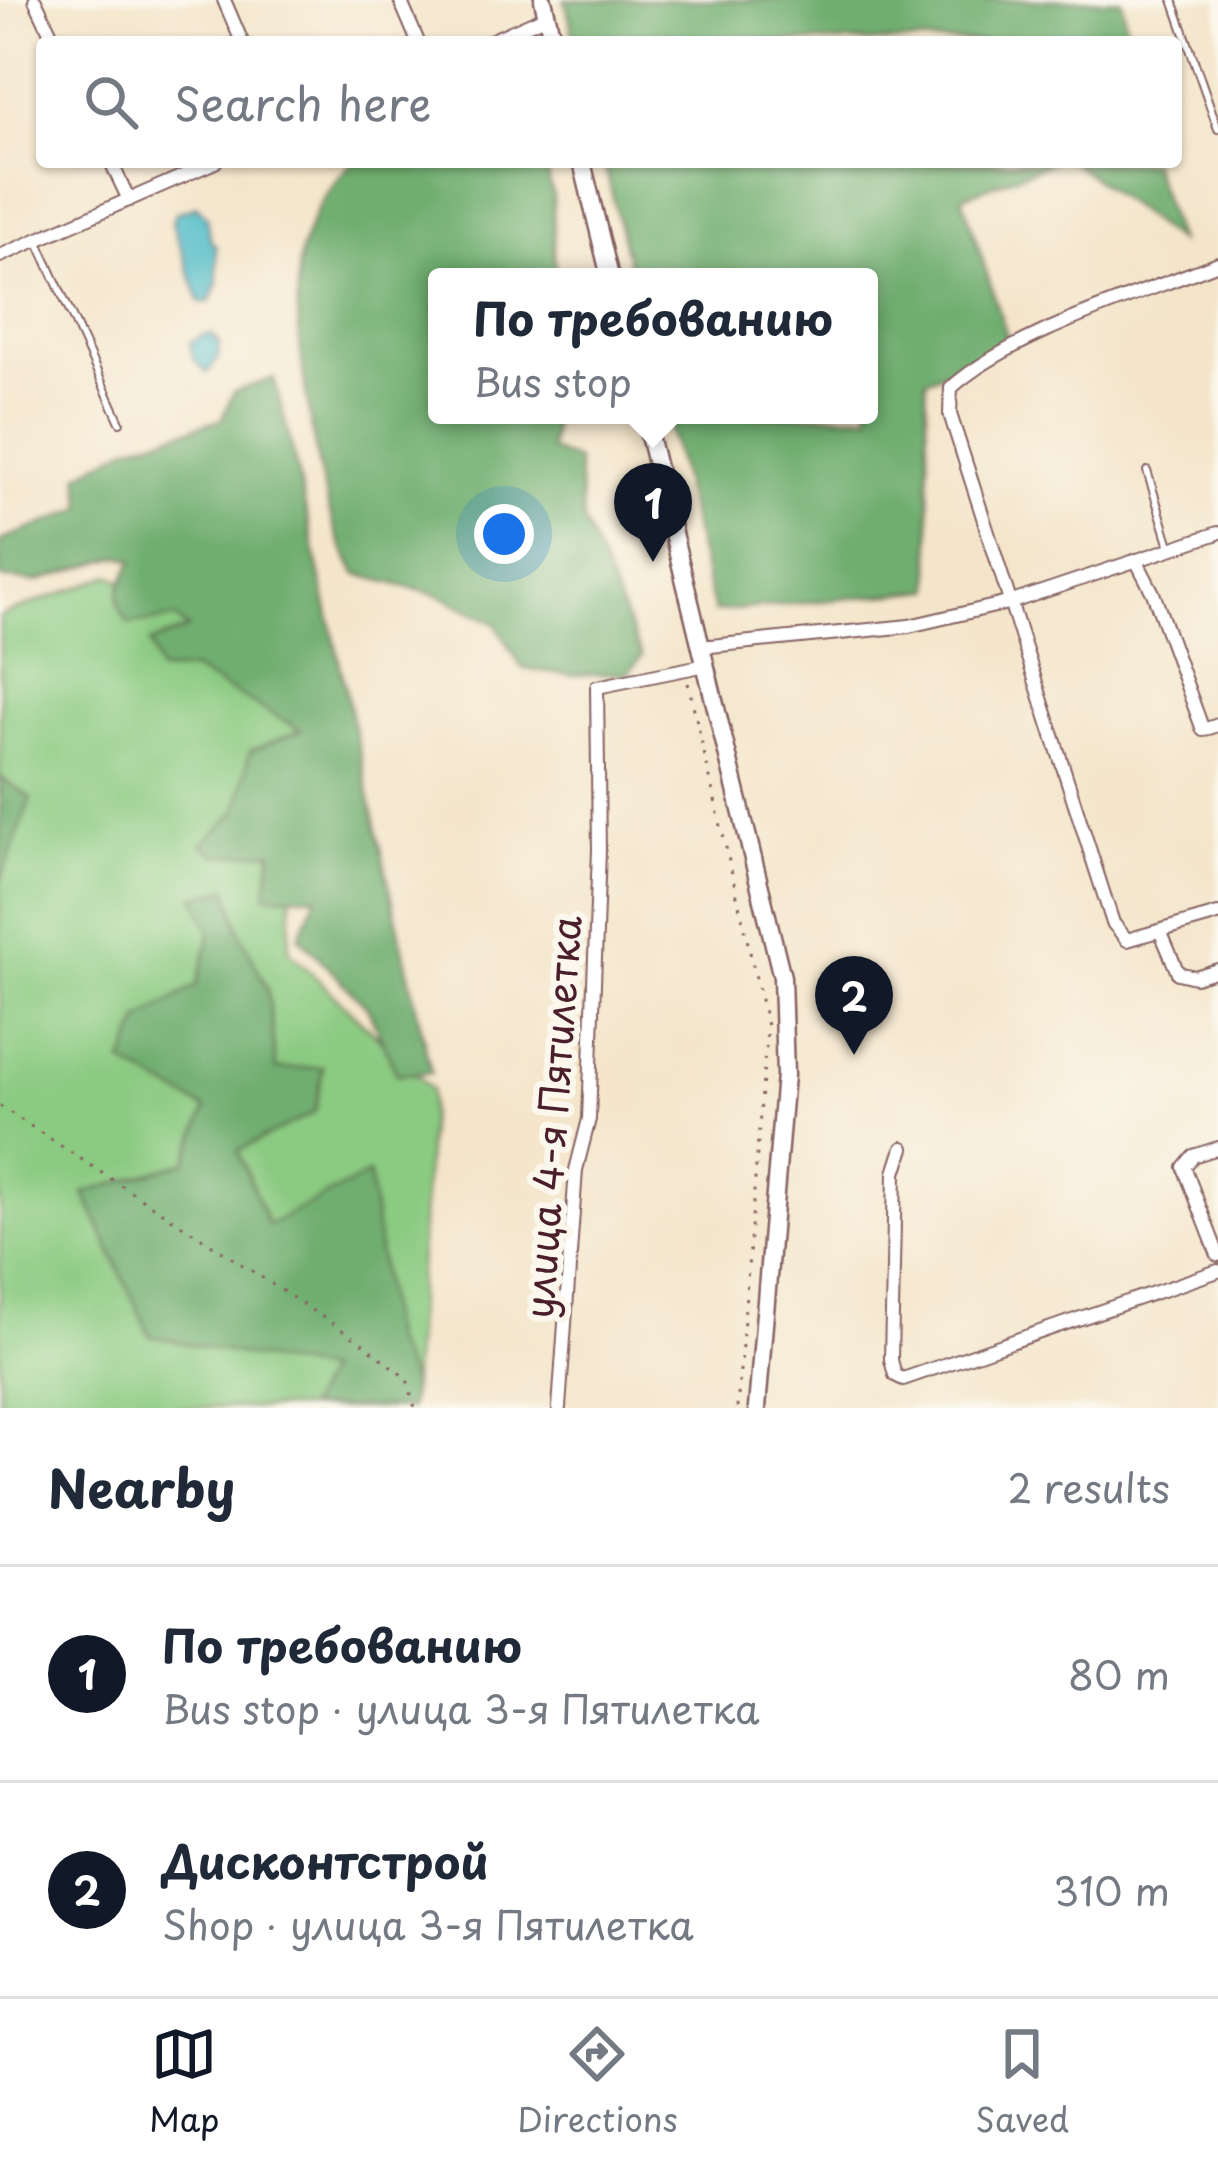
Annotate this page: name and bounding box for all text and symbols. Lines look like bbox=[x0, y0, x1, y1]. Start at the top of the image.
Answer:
search box bbox=[36, 36, 1182, 168]
text: Search here bbox=[174, 68, 431, 136]
icon: search bbox=[78, 69, 144, 135]
popup bbox=[428, 268, 878, 424]
text: По требованию bbox=[473, 283, 833, 351]
text: Bus stop bbox=[473, 351, 632, 410]
pin: 1 bbox=[614, 463, 692, 562]
your location bbox=[474, 504, 534, 564]
street label: улица 4-я Пятилетка bbox=[507, 913, 595, 1320]
pin: 2 bbox=[815, 956, 893, 1055]
text: Nearby bbox=[48, 1448, 235, 1525]
text: 2 results bbox=[1008, 1457, 1170, 1516]
text: По требованию bbox=[162, 1610, 522, 1678]
text: 1 bbox=[78, 1644, 96, 1703]
text: 80 m bbox=[1068, 1644, 1170, 1703]
text: Bus stop · улица 3-я Пятилетка bbox=[162, 1678, 760, 1737]
text: Дисконтстрой bbox=[162, 1826, 489, 1894]
text: 2 bbox=[73, 1860, 101, 1919]
text: 310 m bbox=[1053, 1860, 1170, 1919]
text: Shop · улица 3-я Пятилетка bbox=[162, 1894, 694, 1953]
tab: Map bbox=[149, 2021, 219, 2143]
tab: Directions bbox=[517, 2021, 678, 2143]
tab: Saved bbox=[975, 2021, 1069, 2143]

